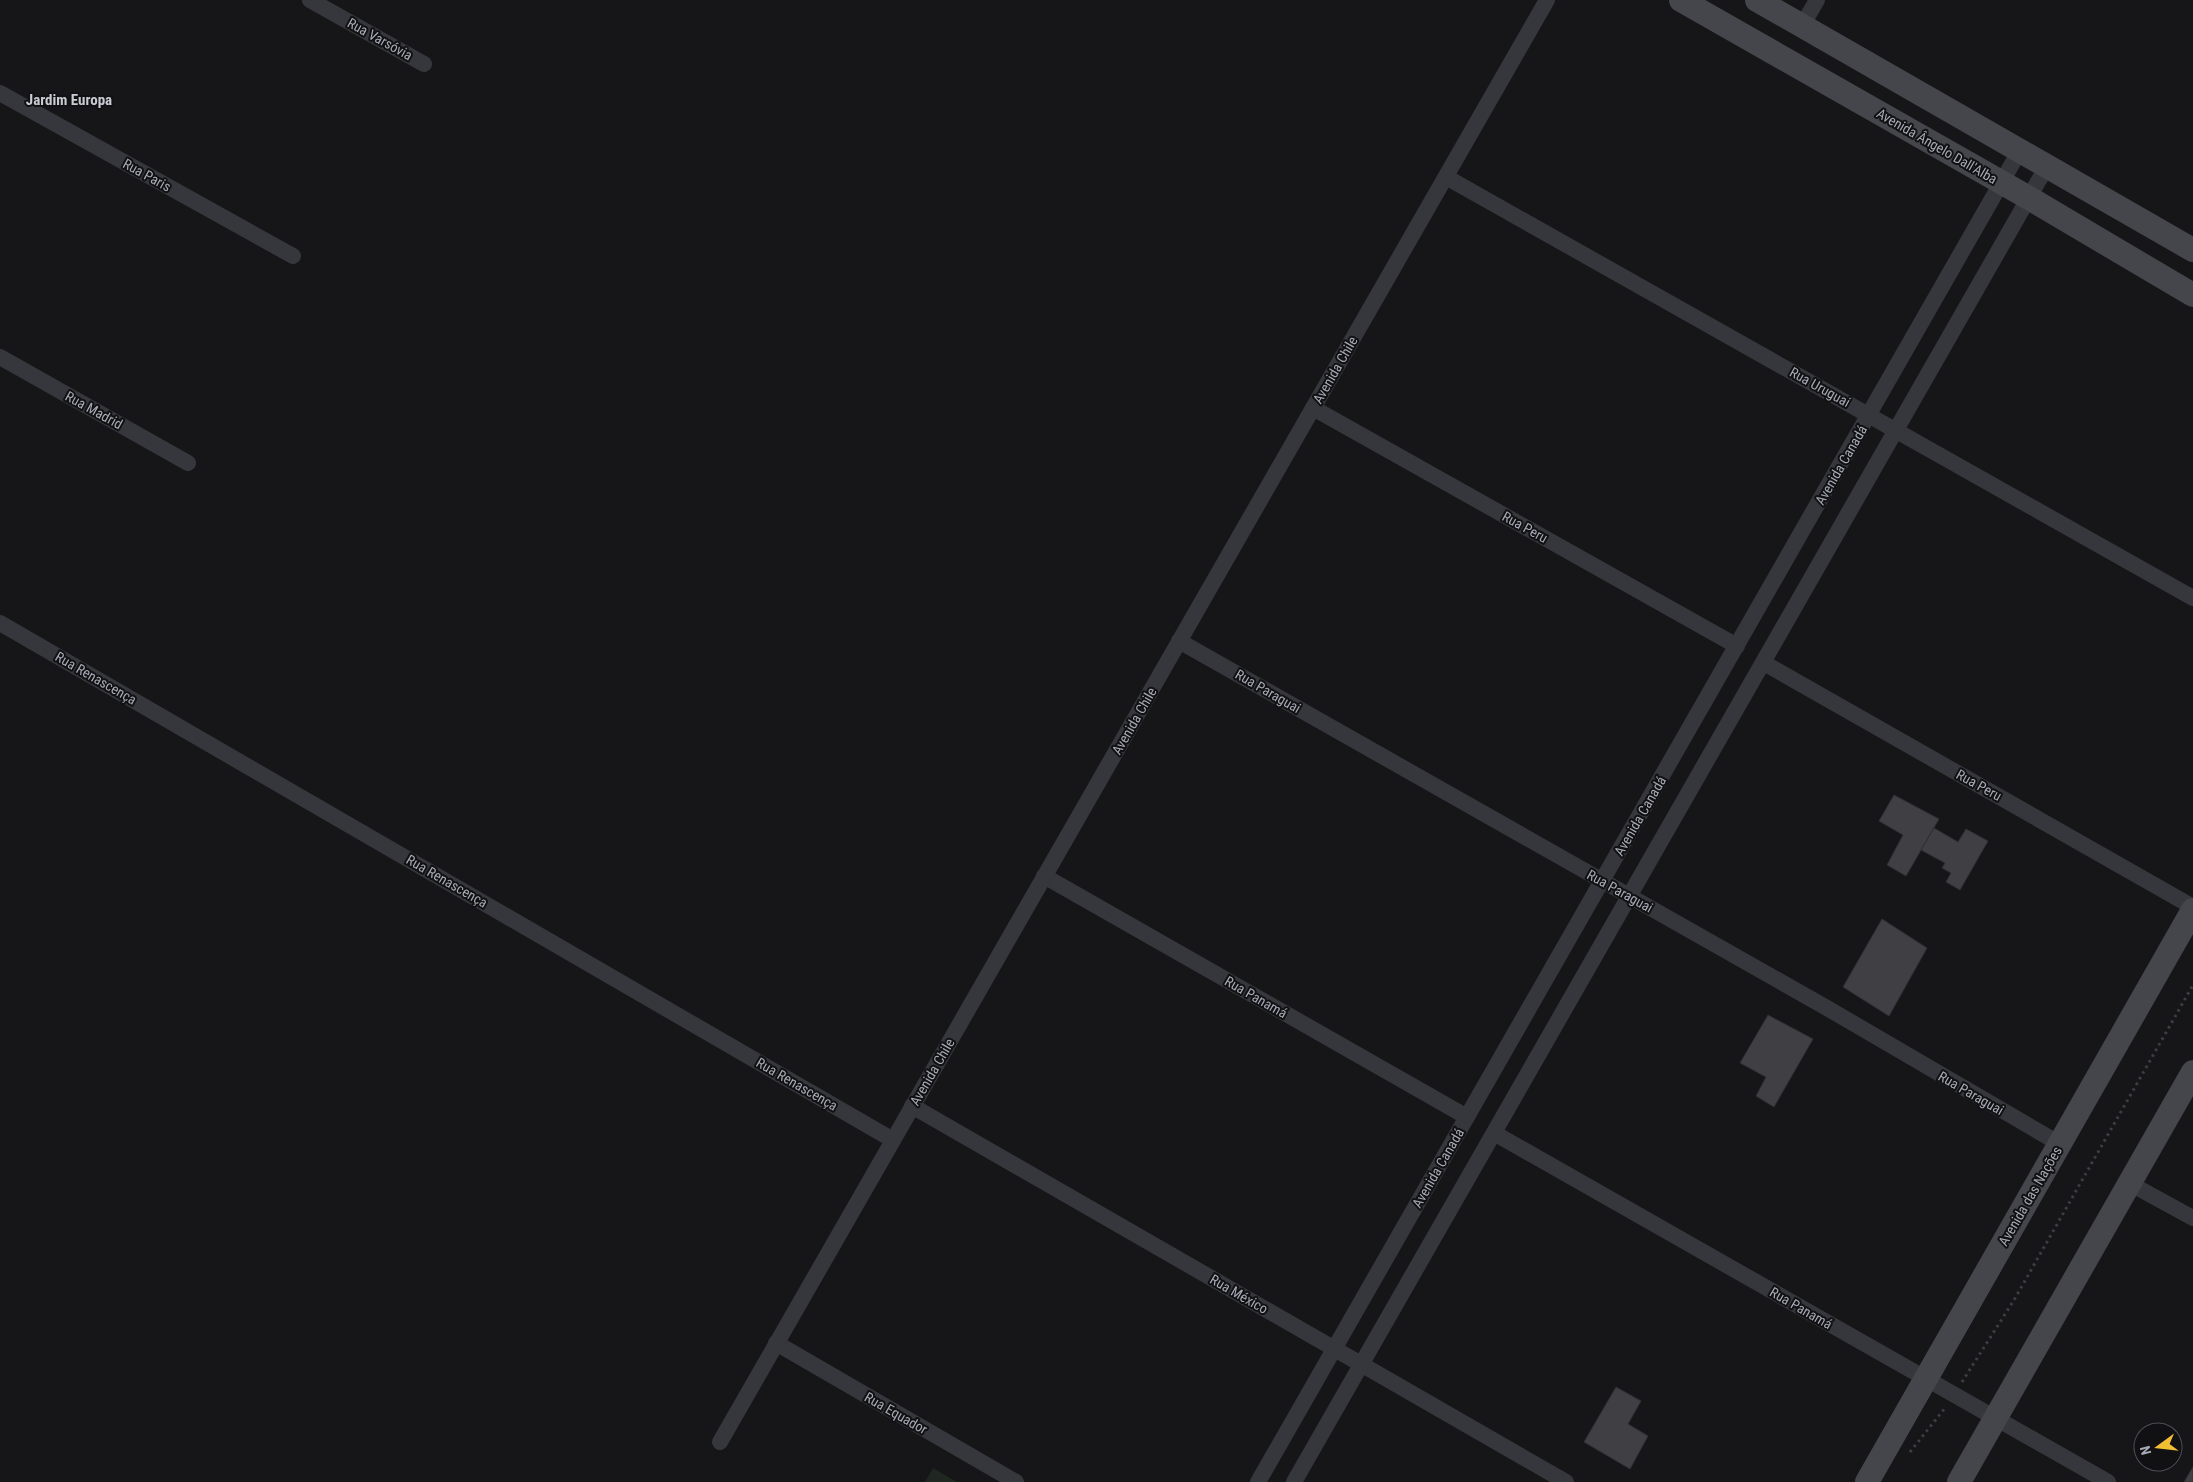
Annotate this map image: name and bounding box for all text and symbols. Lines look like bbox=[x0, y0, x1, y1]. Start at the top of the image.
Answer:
street label: Rua Varsóvia bbox=[345, 15, 415, 63]
district label: Jardim Europa bbox=[26, 91, 112, 109]
street label: Avenida Ângelo Dall'Alba bbox=[1874, 104, 2001, 187]
street label: Rua Paris bbox=[120, 155, 174, 195]
street label: Avenida Chile bbox=[1309, 333, 1361, 406]
street label: Rua Uruguai bbox=[1787, 364, 1853, 410]
street label: Rua Madrid bbox=[63, 388, 125, 432]
street label: Avenida Canadá bbox=[1812, 423, 1870, 507]
street label: Rua Peru bbox=[1500, 508, 1550, 546]
street label: Rua Renascença bbox=[53, 648, 139, 708]
street label: Rua Paraguai bbox=[1232, 666, 1304, 716]
street label: Avenida Chile bbox=[1108, 684, 1160, 757]
street label: Rua Peru bbox=[1954, 766, 2004, 804]
street label: Avenida Canadá bbox=[1611, 774, 1669, 858]
street label: Rua Renascença bbox=[404, 851, 490, 911]
street label: Rua Paraguai bbox=[1584, 866, 1656, 916]
street label: Rua Panamá bbox=[1222, 973, 1290, 1021]
street label: Avenida Chile bbox=[906, 1035, 958, 1108]
street label: Rua Renascença bbox=[754, 1054, 840, 1114]
street label: Rua Paraguai bbox=[1935, 1068, 2007, 1118]
street label: Avenida Canadá bbox=[1409, 1126, 1467, 1210]
street label: Avenida das Nações bbox=[1995, 1143, 2065, 1249]
street label: Rua México bbox=[1207, 1271, 1271, 1317]
street label: Rua Panamá bbox=[1767, 1284, 1835, 1332]
street label: Rua Equador bbox=[862, 1389, 930, 1437]
north arrow bbox=[2133, 1422, 2183, 1472]
text: N bbox=[2137, 1444, 2154, 1457]

